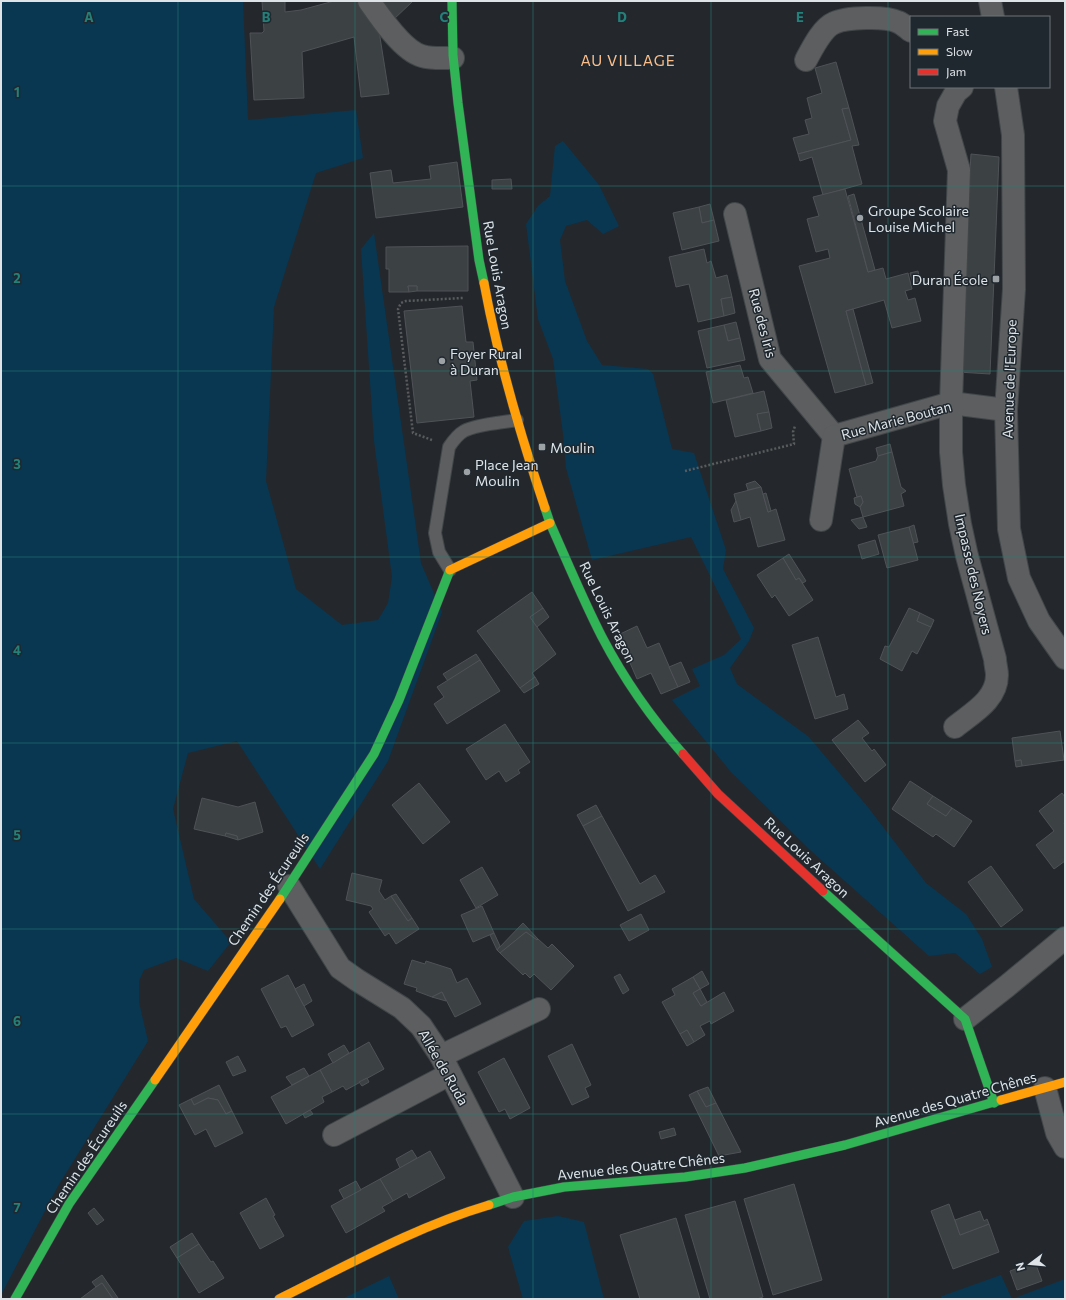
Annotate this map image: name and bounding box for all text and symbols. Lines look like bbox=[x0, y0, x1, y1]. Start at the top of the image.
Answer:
text: A bbox=[84, 9, 94, 25]
text: B bbox=[262, 9, 271, 25]
text: C bbox=[440, 9, 449, 25]
text: D bbox=[617, 9, 627, 25]
text: E bbox=[796, 9, 804, 25]
legend bbox=[910, 16, 1050, 88]
text: Fast bbox=[946, 24, 969, 38]
text: Slow bbox=[946, 44, 973, 58]
district label: AU VILLAGE bbox=[580, 51, 676, 69]
text: Jam bbox=[946, 64, 966, 79]
text: 1 bbox=[14, 84, 20, 100]
place label: Groupe Scolaire Louise Michel bbox=[868, 202, 969, 235]
marker: Groupe Scolaire Louise Michel bbox=[855, 213, 865, 223]
street label: Rue Louis Aragon bbox=[480, 219, 516, 331]
text: 2 bbox=[13, 270, 21, 286]
place label: Duran École bbox=[912, 271, 988, 288]
marker: Duran École bbox=[991, 274, 1001, 284]
street label: Rue des Iris bbox=[746, 286, 780, 360]
street label: Avenue de l'Europe bbox=[998, 319, 1020, 439]
place label: Foyer Rural à Duran bbox=[450, 345, 522, 378]
marker: Foyer Rural à Duran bbox=[437, 356, 447, 366]
street label: Rue Marie Boutan bbox=[839, 397, 953, 443]
place label: Moulin bbox=[550, 439, 595, 456]
marker: Moulin bbox=[537, 442, 547, 452]
text: 3 bbox=[13, 456, 21, 472]
place label: Place Jean Moulin bbox=[475, 456, 538, 489]
marker: Place Jean Moulin bbox=[462, 467, 472, 477]
street label: Impasse des Noyers bbox=[952, 512, 996, 636]
street label: Rue Louis Aragon bbox=[576, 559, 640, 665]
text: 4 bbox=[13, 642, 21, 658]
street label: Rue Louis Aragon bbox=[761, 813, 853, 901]
text: 5 bbox=[13, 827, 21, 843]
street label: Chemin des Écureuils bbox=[224, 829, 312, 949]
text: 6 bbox=[13, 1013, 21, 1029]
street label: Allée de Ruda bbox=[415, 1026, 473, 1108]
street label: Avenue des Quatre Chênes bbox=[872, 1068, 1038, 1130]
street label: Chemin des Écureuils bbox=[42, 1097, 130, 1217]
street label: Avenue des Quatre Chênes bbox=[556, 1149, 726, 1183]
text: 7 bbox=[13, 1199, 21, 1215]
north arrow bbox=[1010, 1244, 1050, 1284]
text: N bbox=[1013, 1261, 1027, 1273]

